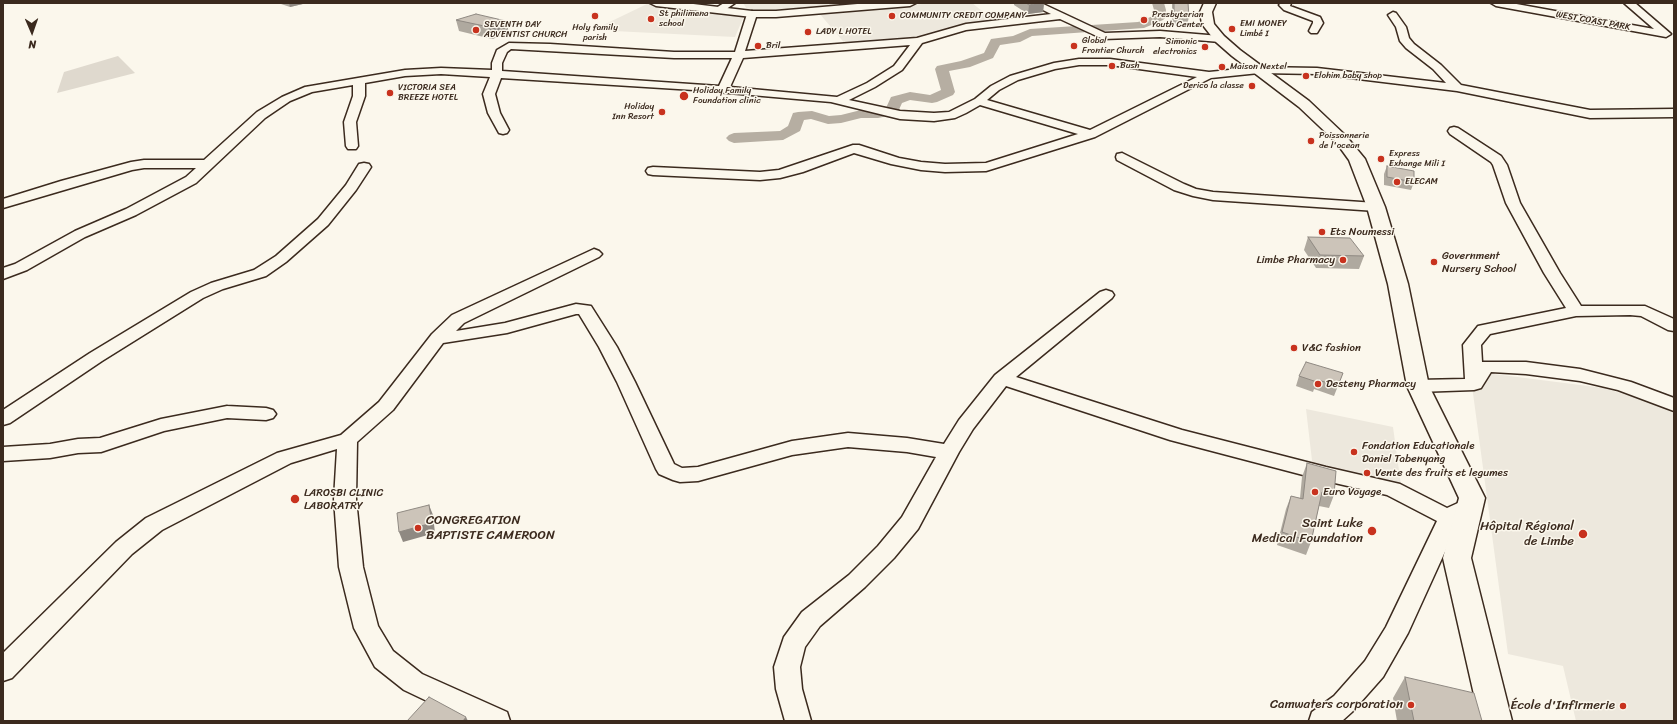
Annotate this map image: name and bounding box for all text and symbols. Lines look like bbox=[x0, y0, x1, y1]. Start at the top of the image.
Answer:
place label: St philimena school bbox=[659, 9, 709, 30]
street label: WEST COAST PARK bbox=[1555, 9, 1631, 33]
place label: Presbyterian Youth Center bbox=[1152, 10, 1204, 31]
marker: Holy family parish bbox=[590, 11, 600, 21]
marker: COMMUNITY CREDIT COMPANY bbox=[887, 11, 897, 21]
place label: COMMUNITY CREDIT COMPANY bbox=[900, 11, 1026, 21]
north arrow bbox=[12, 12, 52, 52]
marker: St philimena school bbox=[646, 14, 656, 24]
marker: Presbyterian Youth Center bbox=[1139, 15, 1149, 25]
place label: EMI MONEY Limbé I bbox=[1240, 19, 1287, 40]
place label: SEVENTH DAY ADVENTIST CHURCH bbox=[484, 20, 567, 41]
place label: Holy family parish bbox=[572, 23, 618, 44]
marker: EMI MONEY Limbé I bbox=[1227, 24, 1237, 34]
marker: SEVENTH DAY ADVENTIST CHURCH bbox=[471, 25, 481, 35]
marker: LADY L HOTEL bbox=[803, 27, 813, 37]
place label: LADY L HOTEL bbox=[816, 27, 871, 37]
text: N bbox=[28, 35, 37, 54]
place label: Global Frontier Church bbox=[1082, 36, 1145, 57]
place label: Simonic electronics bbox=[1153, 37, 1197, 58]
marker: Bril bbox=[753, 41, 763, 51]
place label: Bril bbox=[766, 41, 780, 51]
marker: Global Frontier Church bbox=[1069, 41, 1079, 51]
marker: Simonic electronics bbox=[1200, 42, 1210, 52]
marker: Bush bbox=[1107, 61, 1117, 71]
place label: Bush bbox=[1120, 61, 1139, 71]
marker: Maison Nextel bbox=[1217, 62, 1227, 72]
place label: Maison Nextel bbox=[1230, 62, 1287, 72]
marker: Elohim baby shop bbox=[1301, 71, 1311, 81]
place label: Elohim baby shop bbox=[1314, 71, 1382, 81]
place label: Derico la classe bbox=[1183, 81, 1244, 91]
marker: Derico la classe bbox=[1247, 81, 1257, 91]
place label: VICTORIA SEA BREEZE HOTEL bbox=[398, 83, 458, 104]
place label: Holiday Family Foundation clinic bbox=[693, 86, 761, 107]
marker: VICTORIA SEA BREEZE HOTEL bbox=[385, 88, 395, 98]
marker: Holiday Family Foundation clinic bbox=[678, 90, 690, 102]
place label: Holiday Inn Resort bbox=[612, 102, 654, 123]
marker: Holiday Inn Resort bbox=[657, 107, 667, 117]
place label: Poissonnerie de l'ocean bbox=[1319, 131, 1369, 152]
marker: Poissonnerie de l'ocean bbox=[1306, 136, 1316, 146]
place label: Express Exhange Mili I bbox=[1389, 149, 1445, 170]
marker: Express Exhange Mili I bbox=[1376, 154, 1386, 164]
marker: ELECAM bbox=[1392, 177, 1402, 187]
place label: ELECAM bbox=[1405, 177, 1438, 187]
place label: Ets Noumessi bbox=[1330, 225, 1394, 239]
marker: Ets Noumessi bbox=[1317, 227, 1327, 237]
place label: Government Nursery School bbox=[1442, 249, 1516, 275]
place label: Limbe Pharmacy bbox=[1256, 253, 1335, 267]
marker: Limbe Pharmacy bbox=[1338, 255, 1348, 265]
marker: Government Nursery School bbox=[1429, 257, 1439, 267]
place label: V&C fashion bbox=[1302, 341, 1361, 355]
marker: V&C fashion bbox=[1289, 343, 1299, 353]
place label: Desteny Pharmacy bbox=[1326, 377, 1416, 391]
marker: Desteny Pharmacy bbox=[1313, 379, 1323, 389]
place label: Fondation Educationale Daniel Tabenyang bbox=[1362, 439, 1474, 465]
marker: Fondation Educationale Daniel Tabenyang bbox=[1349, 447, 1359, 457]
place label: Vente des fruits et legumes bbox=[1375, 466, 1508, 480]
marker: Vente des fruits et legumes bbox=[1362, 468, 1372, 478]
place label: Euro Voyage bbox=[1323, 485, 1381, 499]
place label: LAROSBI CLINIC LABORATRY bbox=[304, 486, 383, 512]
marker: Euro Voyage bbox=[1310, 487, 1320, 497]
marker: LAROSBI CLINIC LABORATRY bbox=[289, 493, 301, 505]
place label: CONGREGATION BAPTISTE CAMEROON bbox=[426, 513, 555, 544]
place label: Saint Luke Medical Foundation bbox=[1252, 516, 1363, 547]
place label: Hôpital Régional de Limbe bbox=[1480, 519, 1574, 550]
marker: CONGREGATION BAPTISTE CAMEROON bbox=[413, 523, 423, 533]
marker: Saint Luke Medical Foundation bbox=[1366, 525, 1378, 537]
marker: Hôpital Régional de Limbe bbox=[1577, 528, 1589, 540]
place label: Camwaters corporation bbox=[1270, 697, 1403, 713]
place label: École d'Infirmerie bbox=[1510, 698, 1615, 714]
marker: Camwaters corporation bbox=[1406, 700, 1416, 710]
marker: École d'Infirmerie bbox=[1618, 701, 1628, 711]

